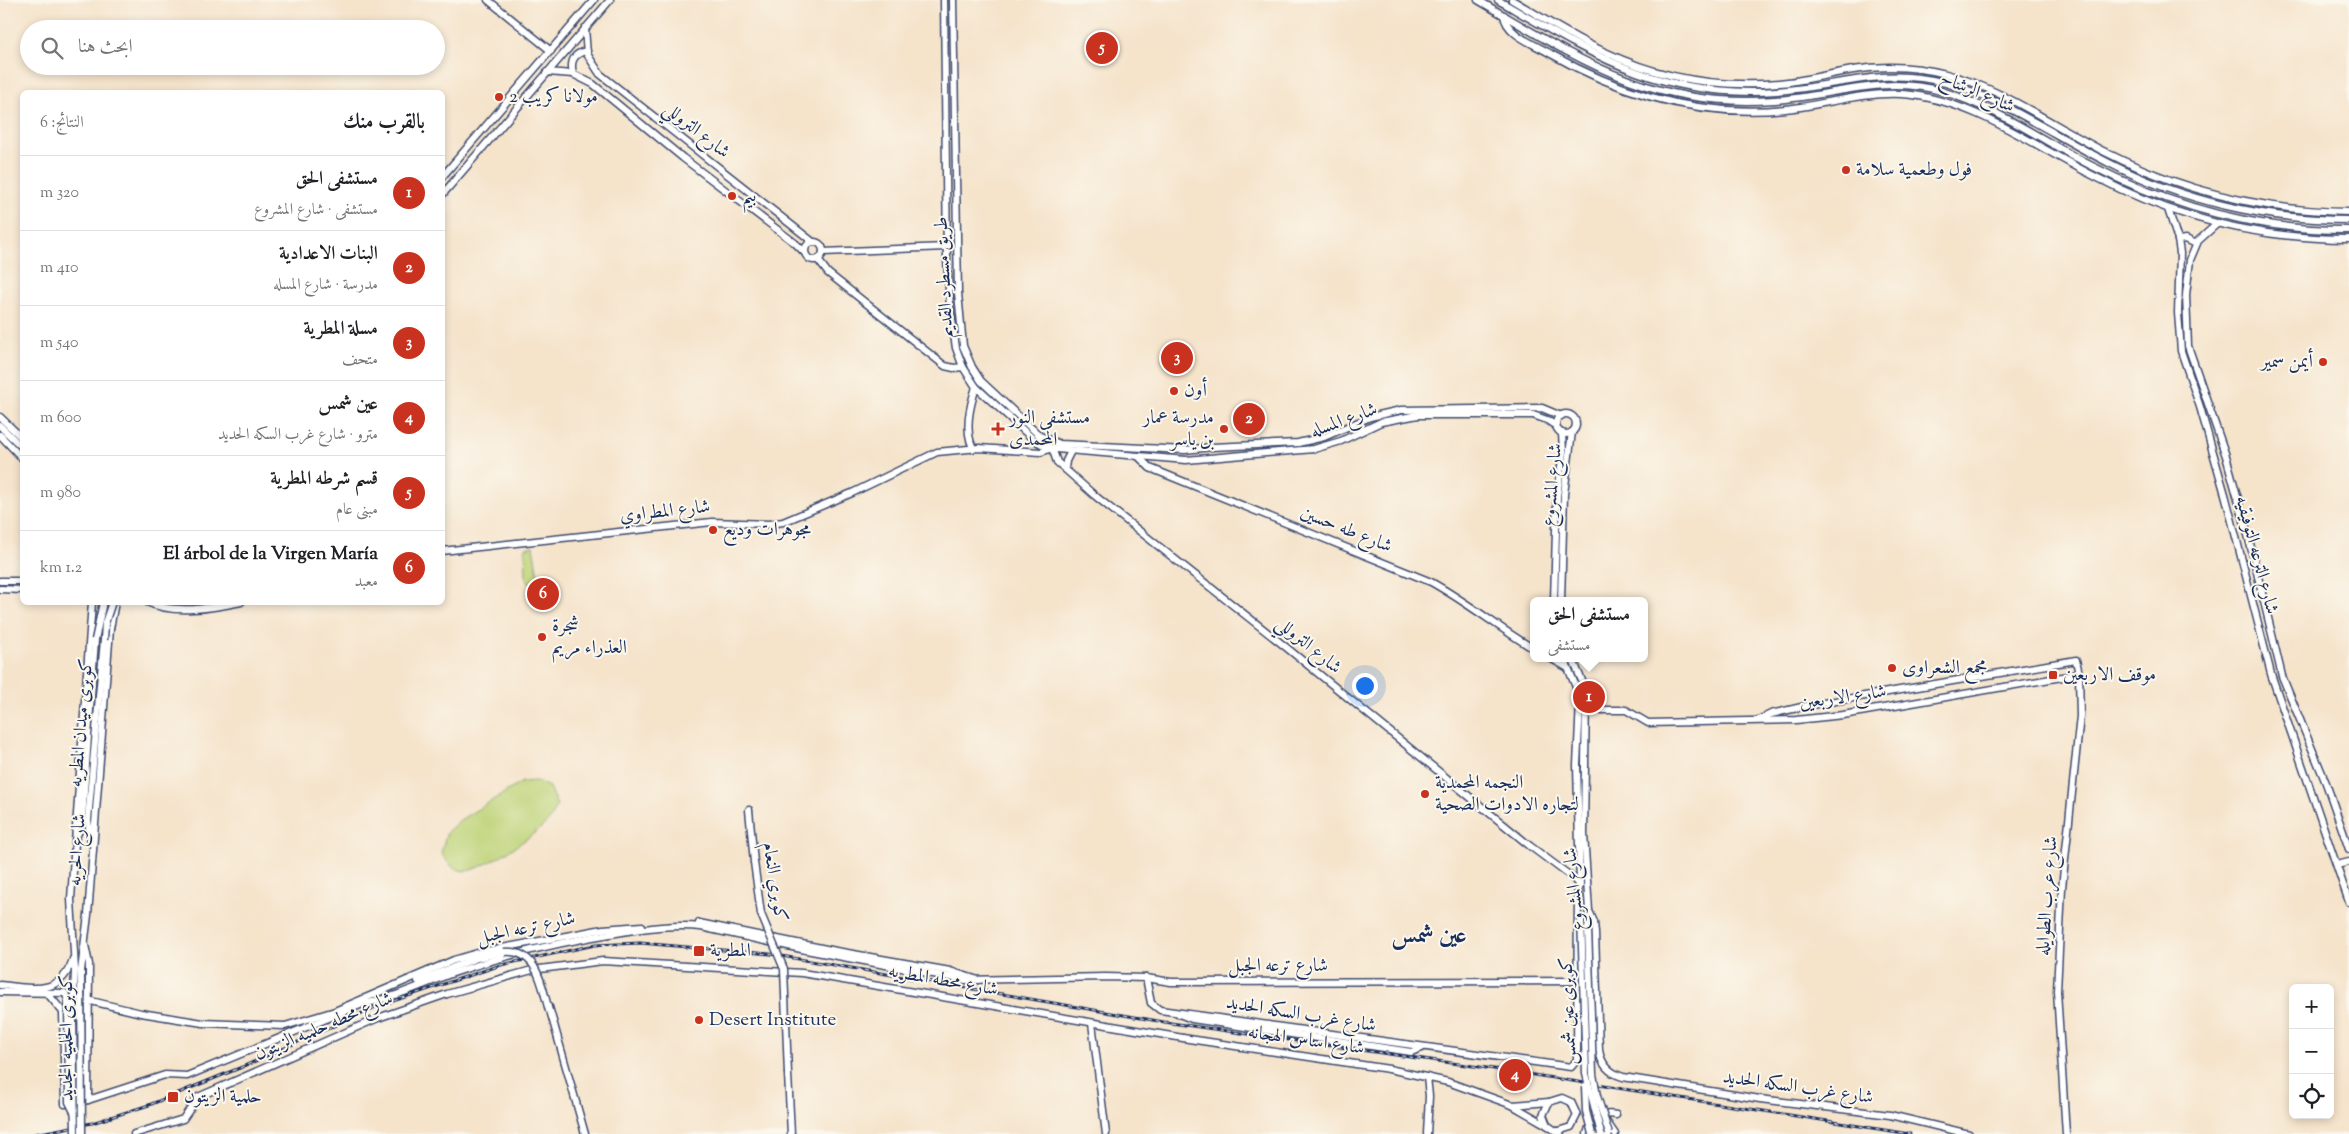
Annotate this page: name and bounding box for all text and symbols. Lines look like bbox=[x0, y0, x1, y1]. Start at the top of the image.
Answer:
search box bbox=[20, 20, 445, 75]
pin: 5 bbox=[1086, 29, 1118, 67]
icon: search bbox=[38, 34, 66, 62]
text: ابحث هنا bbox=[78, 34, 133, 61]
street label: شارع الرشاح bbox=[1935, 65, 2018, 123]
place label: مولانا كريب 2 bbox=[509, 84, 598, 111]
marker: مولانا كريب 2 bbox=[493, 91, 505, 103]
street label: شارع التروللي bbox=[655, 96, 735, 168]
text: بالقرب منك bbox=[343, 108, 425, 138]
text: النتائج: 6 bbox=[40, 112, 84, 135]
place label: فول وطعمية سلامة bbox=[1856, 157, 1972, 184]
marker: فول وطعمية سلامة bbox=[1840, 164, 1852, 176]
text: مستشفى الحق bbox=[296, 166, 378, 193]
text: 320 m bbox=[40, 182, 79, 205]
text: 1 bbox=[406, 182, 412, 205]
place label: بيم bbox=[742, 183, 756, 214]
marker: بيم bbox=[726, 190, 738, 202]
text: مستشفى · شارع المشروع bbox=[254, 199, 378, 222]
street label: طريق مسطرد القديم bbox=[928, 216, 963, 338]
text: البنات الاعدادية bbox=[279, 241, 378, 268]
text: 410 m bbox=[40, 257, 78, 280]
text: 2 bbox=[405, 257, 413, 280]
text: مدرسة · شارع المسله bbox=[273, 274, 378, 297]
text: مسلة المطرية bbox=[304, 316, 378, 343]
text: 540 m bbox=[40, 332, 79, 355]
text: 3 bbox=[406, 332, 412, 355]
pin: 3 bbox=[1161, 339, 1193, 377]
place label: أيمن سمير bbox=[2259, 348, 2314, 376]
text: متحف bbox=[342, 349, 378, 372]
marker: أيمن سمير bbox=[2317, 356, 2329, 368]
place label: أون bbox=[1184, 377, 1207, 405]
marker: أون bbox=[1168, 385, 1180, 397]
text: عين شمس bbox=[318, 391, 378, 418]
street label: شارع المسله bbox=[1307, 396, 1381, 446]
pin: 2 bbox=[1233, 400, 1265, 438]
place label: مستشفى النور المحمدى bbox=[1007, 405, 1090, 454]
place label: مدرسة عمار بن ياسر bbox=[1141, 405, 1214, 454]
text: 600 m bbox=[40, 407, 82, 430]
text: 4 bbox=[405, 407, 413, 430]
marker: مستشفى النور المحمدى bbox=[991, 422, 1005, 436]
marker: مدرسة عمار بن ياسر bbox=[1218, 423, 1230, 435]
text: مترو · شارع غرب السكه الحديد bbox=[218, 424, 378, 447]
street label: شارع المشروع bbox=[1536, 442, 1570, 528]
text: قسم شرطه المطرية bbox=[270, 466, 378, 493]
text: 980 m bbox=[40, 482, 81, 505]
text: 5 bbox=[406, 482, 412, 505]
street label: شارع الترعه التوفيقيه bbox=[2227, 493, 2285, 617]
street label: شارع المطراوي bbox=[618, 494, 712, 530]
text: مبنى عام bbox=[336, 499, 378, 522]
street label: شارع طه حسين bbox=[1296, 499, 1396, 561]
place label: مجوهرات وديع bbox=[723, 517, 812, 546]
marker: مجوهرات وديع bbox=[707, 524, 719, 536]
text: El árbol de la Virgen María bbox=[163, 541, 378, 568]
text: 1.2 km bbox=[40, 557, 82, 580]
text: 6 bbox=[405, 557, 413, 580]
text: معبد bbox=[354, 571, 378, 594]
pin: 6 bbox=[527, 575, 559, 613]
popup bbox=[1530, 597, 1648, 662]
text: مستشفى الحق bbox=[1548, 602, 1630, 629]
street label: شارع التروللي bbox=[1267, 611, 1347, 684]
place label: شجرة العذراء مريم bbox=[552, 613, 627, 663]
marker: شجرة العذراء مريم bbox=[536, 631, 548, 643]
text: مستشفى bbox=[1548, 635, 1591, 658]
place label: مجمع الشعراوى bbox=[1902, 655, 1987, 684]
street label: كوبرى ميدان المطريه bbox=[63, 657, 101, 789]
marker: مجمع الشعراوى bbox=[1886, 662, 1898, 674]
place label: موقف الاربعين bbox=[2063, 662, 2156, 689]
marker: موقف الاربعين bbox=[2047, 669, 2059, 681]
your location bbox=[1352, 673, 1378, 699]
pin: 1 bbox=[1573, 678, 1605, 716]
street label: شارع الاربعين bbox=[1798, 679, 1888, 717]
place label: النجمه المحمدية لتجاره الادوات الصحية bbox=[1435, 770, 1579, 819]
marker: النجمه المحمدية لتجاره الادوات الصحية bbox=[1419, 788, 1431, 800]
street label: شارع الحريه bbox=[62, 813, 94, 887]
street label: شارع عرب الطوايله bbox=[2030, 835, 2066, 957]
street label: كوبري النعام bbox=[753, 840, 794, 924]
street label: شارع المشروع bbox=[1557, 846, 1593, 932]
street label: شارع ترعه الجبل bbox=[474, 905, 578, 953]
district label: عين شمس bbox=[1391, 919, 1467, 953]
place label: المطرية bbox=[710, 938, 751, 965]
marker: المطرية bbox=[692, 944, 706, 958]
street label: شارع ترعه الجبل bbox=[1228, 953, 1328, 980]
street label: كوبرى عين شمس bbox=[1554, 957, 1584, 1065]
street label: شارع محطه المطريه bbox=[886, 958, 1000, 1004]
street label: كوبرى الحلميه الجديد bbox=[54, 975, 81, 1101]
map controls bbox=[2289, 984, 2334, 1119]
button: + bbox=[2289, 984, 2334, 1029]
street label: شارع محطه حلميه الزيتون bbox=[251, 986, 397, 1068]
street label: شارع غرب السكه الحديد bbox=[1224, 990, 1378, 1040]
place label: Desert Institute bbox=[709, 1007, 837, 1034]
marker: Desert Institute bbox=[693, 1014, 705, 1026]
street label: شارع اساس الهجانه bbox=[1246, 1019, 1366, 1063]
button: − bbox=[2289, 1029, 2334, 1074]
pin: 4 bbox=[1499, 1056, 1531, 1094]
street label: شارع غرب السكه الحديد bbox=[1721, 1064, 1875, 1112]
button: locate bbox=[2289, 1074, 2334, 1119]
place label: حلمية الزيتون bbox=[184, 1084, 262, 1111]
marker: حلمية الزيتون bbox=[166, 1090, 180, 1104]

